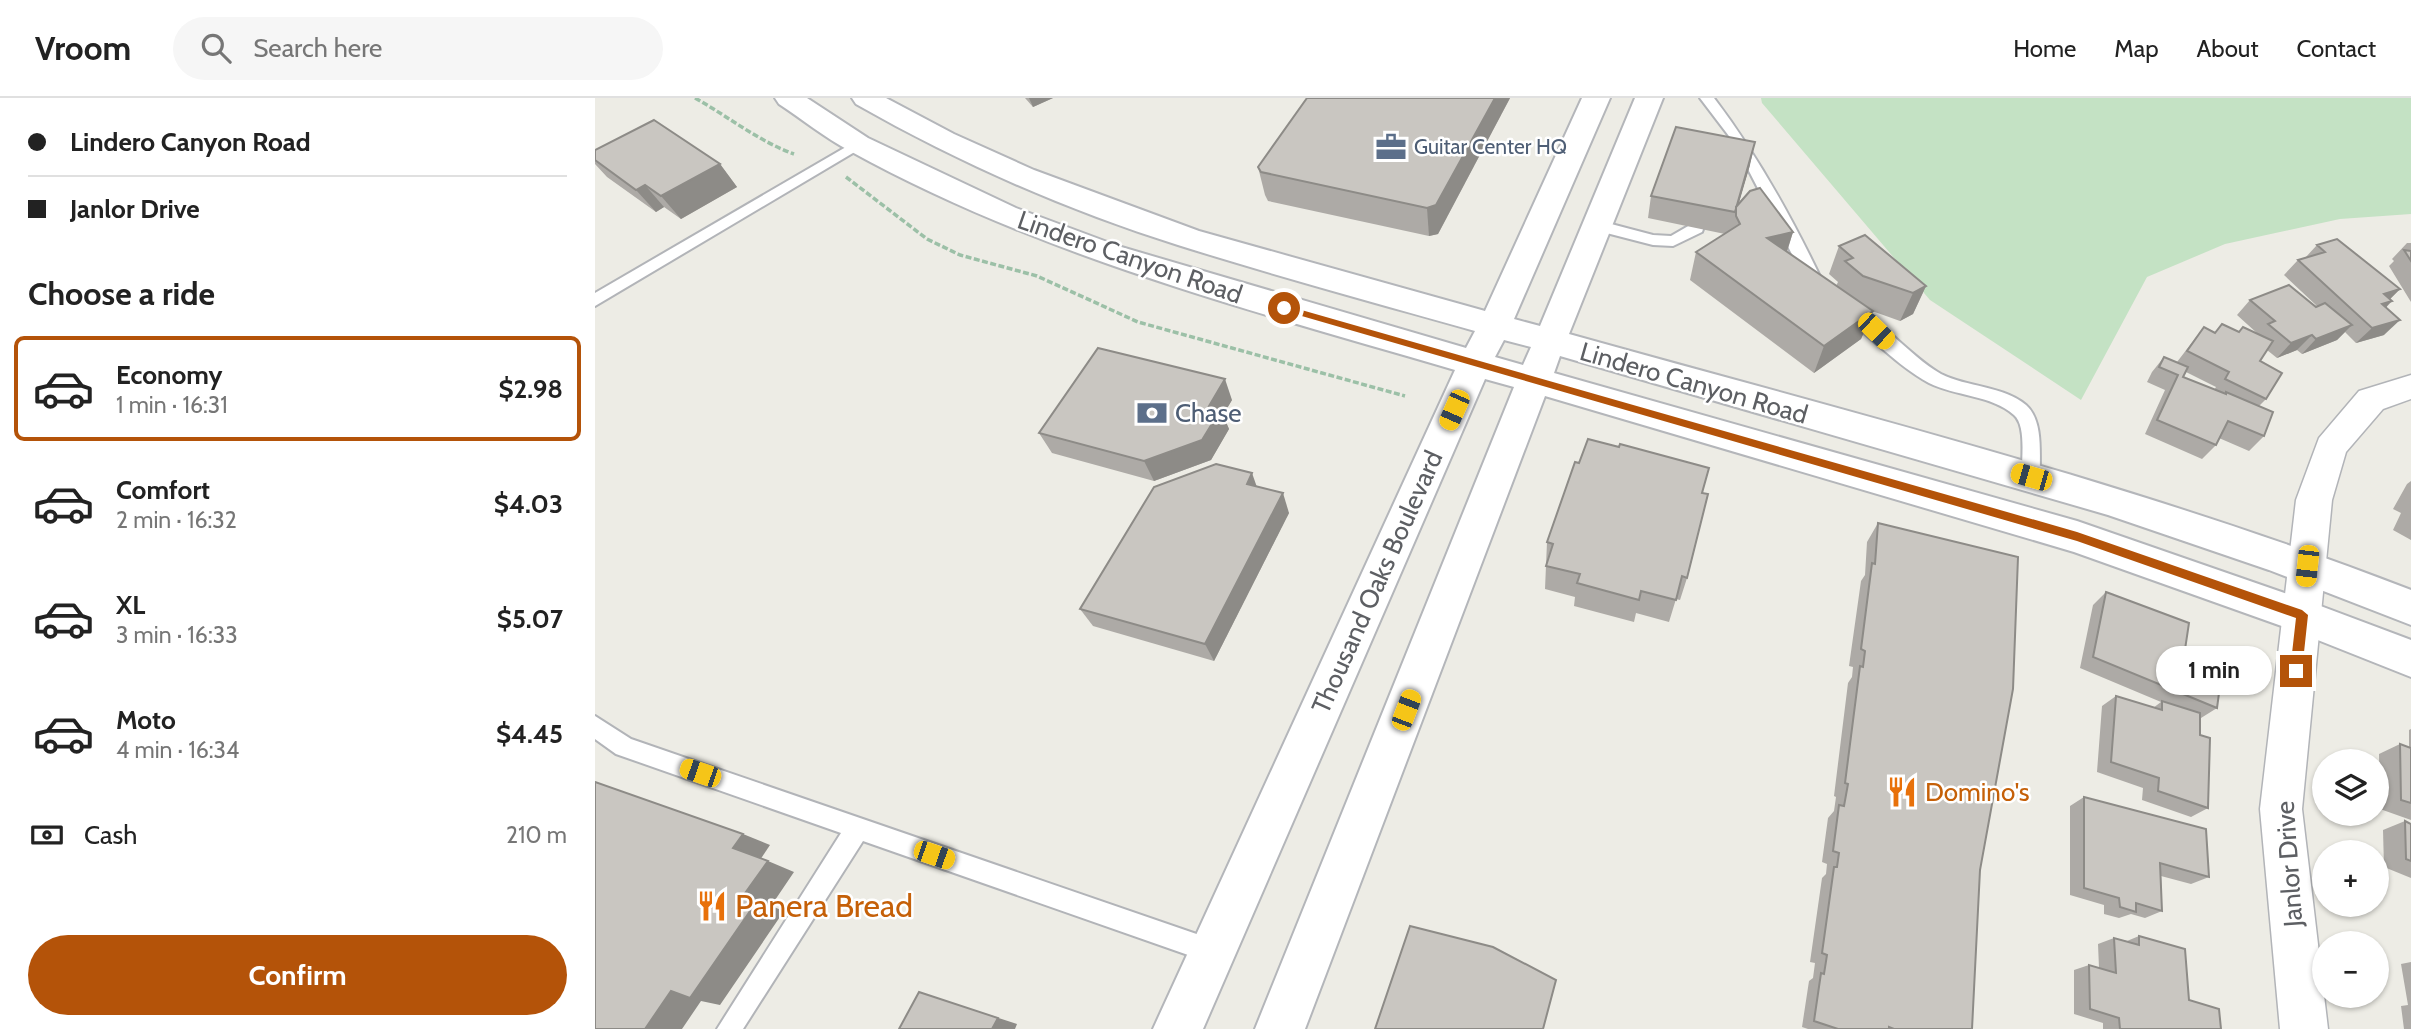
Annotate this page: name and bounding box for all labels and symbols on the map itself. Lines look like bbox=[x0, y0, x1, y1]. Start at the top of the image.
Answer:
office icon: Guitar Center HQ bbox=[1374, 130, 1408, 164]
place label: Guitar Center HQ bbox=[1414, 134, 1567, 159]
street label: Lindero Canyon Road bbox=[1013, 204, 1247, 310]
route start bbox=[1268, 292, 1300, 324]
car bbox=[1854, 309, 1899, 353]
street label: Lindero Canyon Road bbox=[1576, 335, 1812, 431]
car bbox=[1436, 387, 1473, 433]
bank icon: Chase bbox=[1135, 396, 1169, 430]
place label: Chase bbox=[1175, 397, 1242, 429]
street label: Thousand Oaks Boulevard bbox=[1305, 446, 1449, 718]
car bbox=[2008, 461, 2055, 493]
car bbox=[2295, 544, 2320, 588]
callout: 1 min bbox=[2156, 646, 2271, 696]
route end bbox=[2280, 655, 2312, 687]
car bbox=[1389, 687, 1424, 733]
car bbox=[677, 756, 724, 790]
restaurant icon: Domino's bbox=[1885, 775, 1919, 809]
place label: Domino's bbox=[1925, 776, 2030, 808]
street label: Janlor Drive bbox=[2269, 800, 2309, 929]
car bbox=[911, 838, 958, 872]
place label: Panera Bread bbox=[735, 886, 913, 925]
restaurant icon: Panera Bread bbox=[695, 889, 729, 923]

